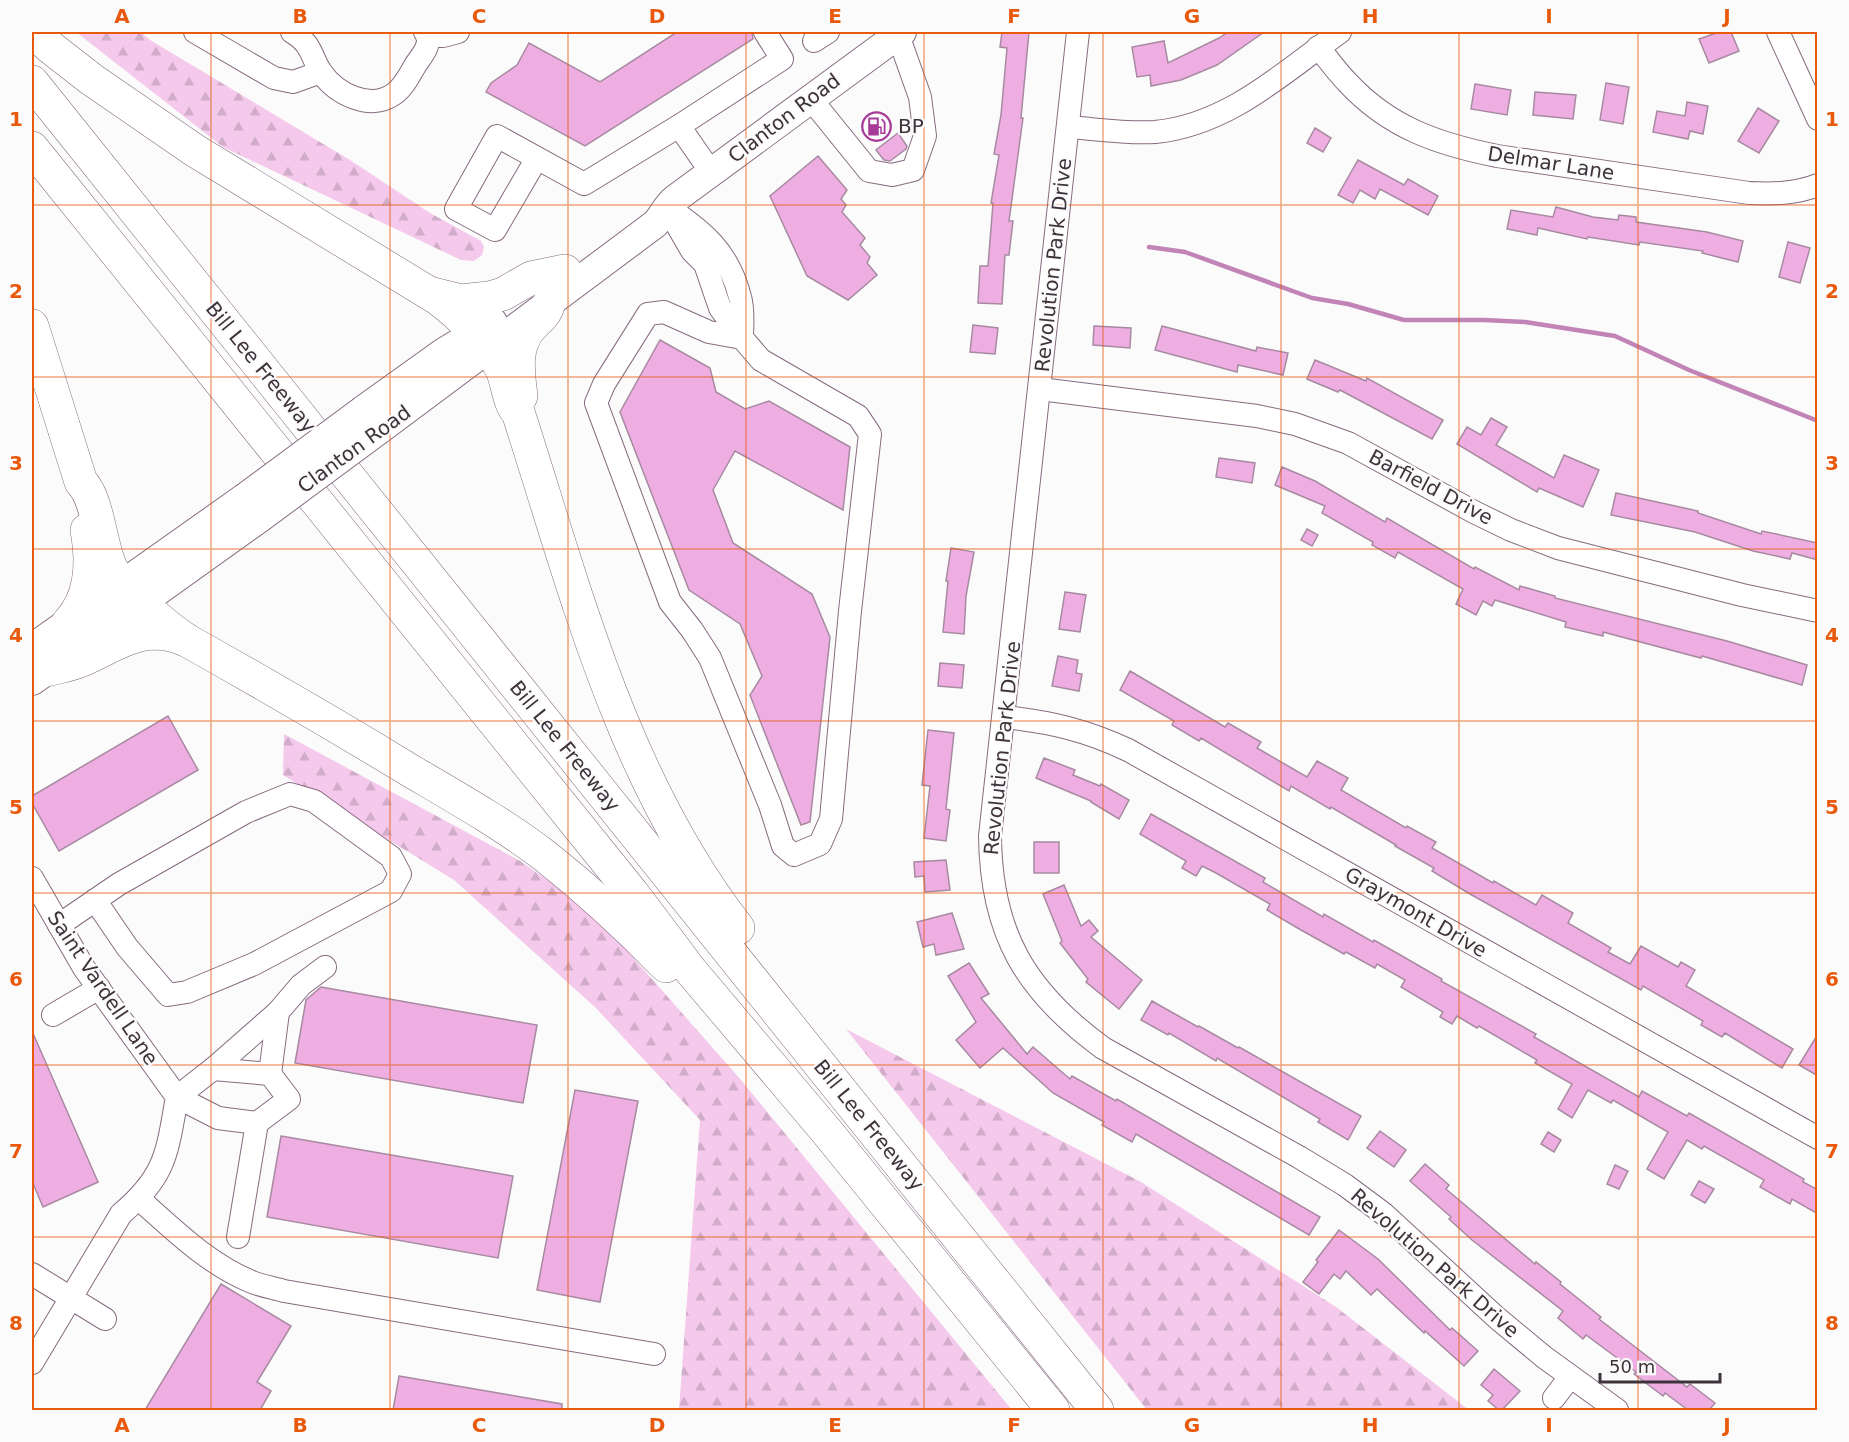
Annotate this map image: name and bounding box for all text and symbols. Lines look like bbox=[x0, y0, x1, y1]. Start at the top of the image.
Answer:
text: A bbox=[114, 4, 130, 28]
text: B bbox=[292, 4, 308, 28]
text: C bbox=[472, 4, 486, 28]
text: D bbox=[649, 4, 665, 28]
text: E bbox=[828, 4, 842, 28]
text: F bbox=[1007, 4, 1021, 28]
text: G bbox=[1184, 4, 1200, 28]
text: H bbox=[1362, 4, 1378, 28]
text: I bbox=[1545, 4, 1553, 28]
text: J bbox=[1721, 4, 1731, 28]
street label: Clanton Road bbox=[723, 68, 845, 168]
text: 1 bbox=[9, 107, 23, 131]
text: 1 bbox=[1825, 107, 1839, 131]
fuel station icon: BP bbox=[861, 110, 893, 142]
place label: BP bbox=[898, 114, 924, 138]
street label: Delmar Lane bbox=[1486, 141, 1616, 185]
street label: Revolution Park Drive bbox=[1030, 157, 1076, 373]
text: 2 bbox=[9, 279, 23, 303]
text: 2 bbox=[1825, 279, 1839, 303]
street label: Bill Lee Freeway bbox=[201, 297, 321, 437]
street label: Clanton Road bbox=[293, 400, 415, 498]
street label: Barfield Drive bbox=[1365, 444, 1497, 530]
text: 3 bbox=[9, 451, 23, 475]
text: 3 bbox=[1825, 451, 1839, 475]
text: 4 bbox=[9, 623, 23, 647]
text: 4 bbox=[1825, 623, 1839, 647]
street label: Revolution Park Drive bbox=[979, 640, 1025, 856]
street label: Bill Lee Freeway bbox=[505, 676, 625, 816]
text: 5 bbox=[9, 795, 23, 819]
text: 5 bbox=[1825, 795, 1839, 819]
street label: Graymont Drive bbox=[1341, 862, 1491, 962]
street label: Saint Vardell Lane bbox=[43, 906, 163, 1070]
text: 6 bbox=[9, 967, 23, 991]
text: 6 bbox=[1825, 967, 1839, 991]
street label: Bill Lee Freeway bbox=[809, 1055, 929, 1195]
text: 7 bbox=[9, 1139, 23, 1163]
text: 7 bbox=[1825, 1139, 1839, 1163]
street label: Revolution Park Drive bbox=[1346, 1183, 1524, 1343]
text: 8 bbox=[9, 1311, 23, 1335]
text: 8 bbox=[1825, 1311, 1839, 1335]
scale bar bbox=[1600, 1346, 1720, 1384]
text: 50 m bbox=[1609, 1356, 1655, 1377]
text: A bbox=[114, 1413, 130, 1437]
text: B bbox=[292, 1413, 308, 1437]
text: C bbox=[472, 1413, 486, 1437]
text: D bbox=[649, 1413, 665, 1437]
text: E bbox=[828, 1413, 842, 1437]
text: F bbox=[1007, 1413, 1021, 1437]
text: G bbox=[1184, 1413, 1200, 1437]
text: H bbox=[1362, 1413, 1378, 1437]
text: I bbox=[1545, 1413, 1553, 1437]
text: J bbox=[1721, 1413, 1731, 1437]

